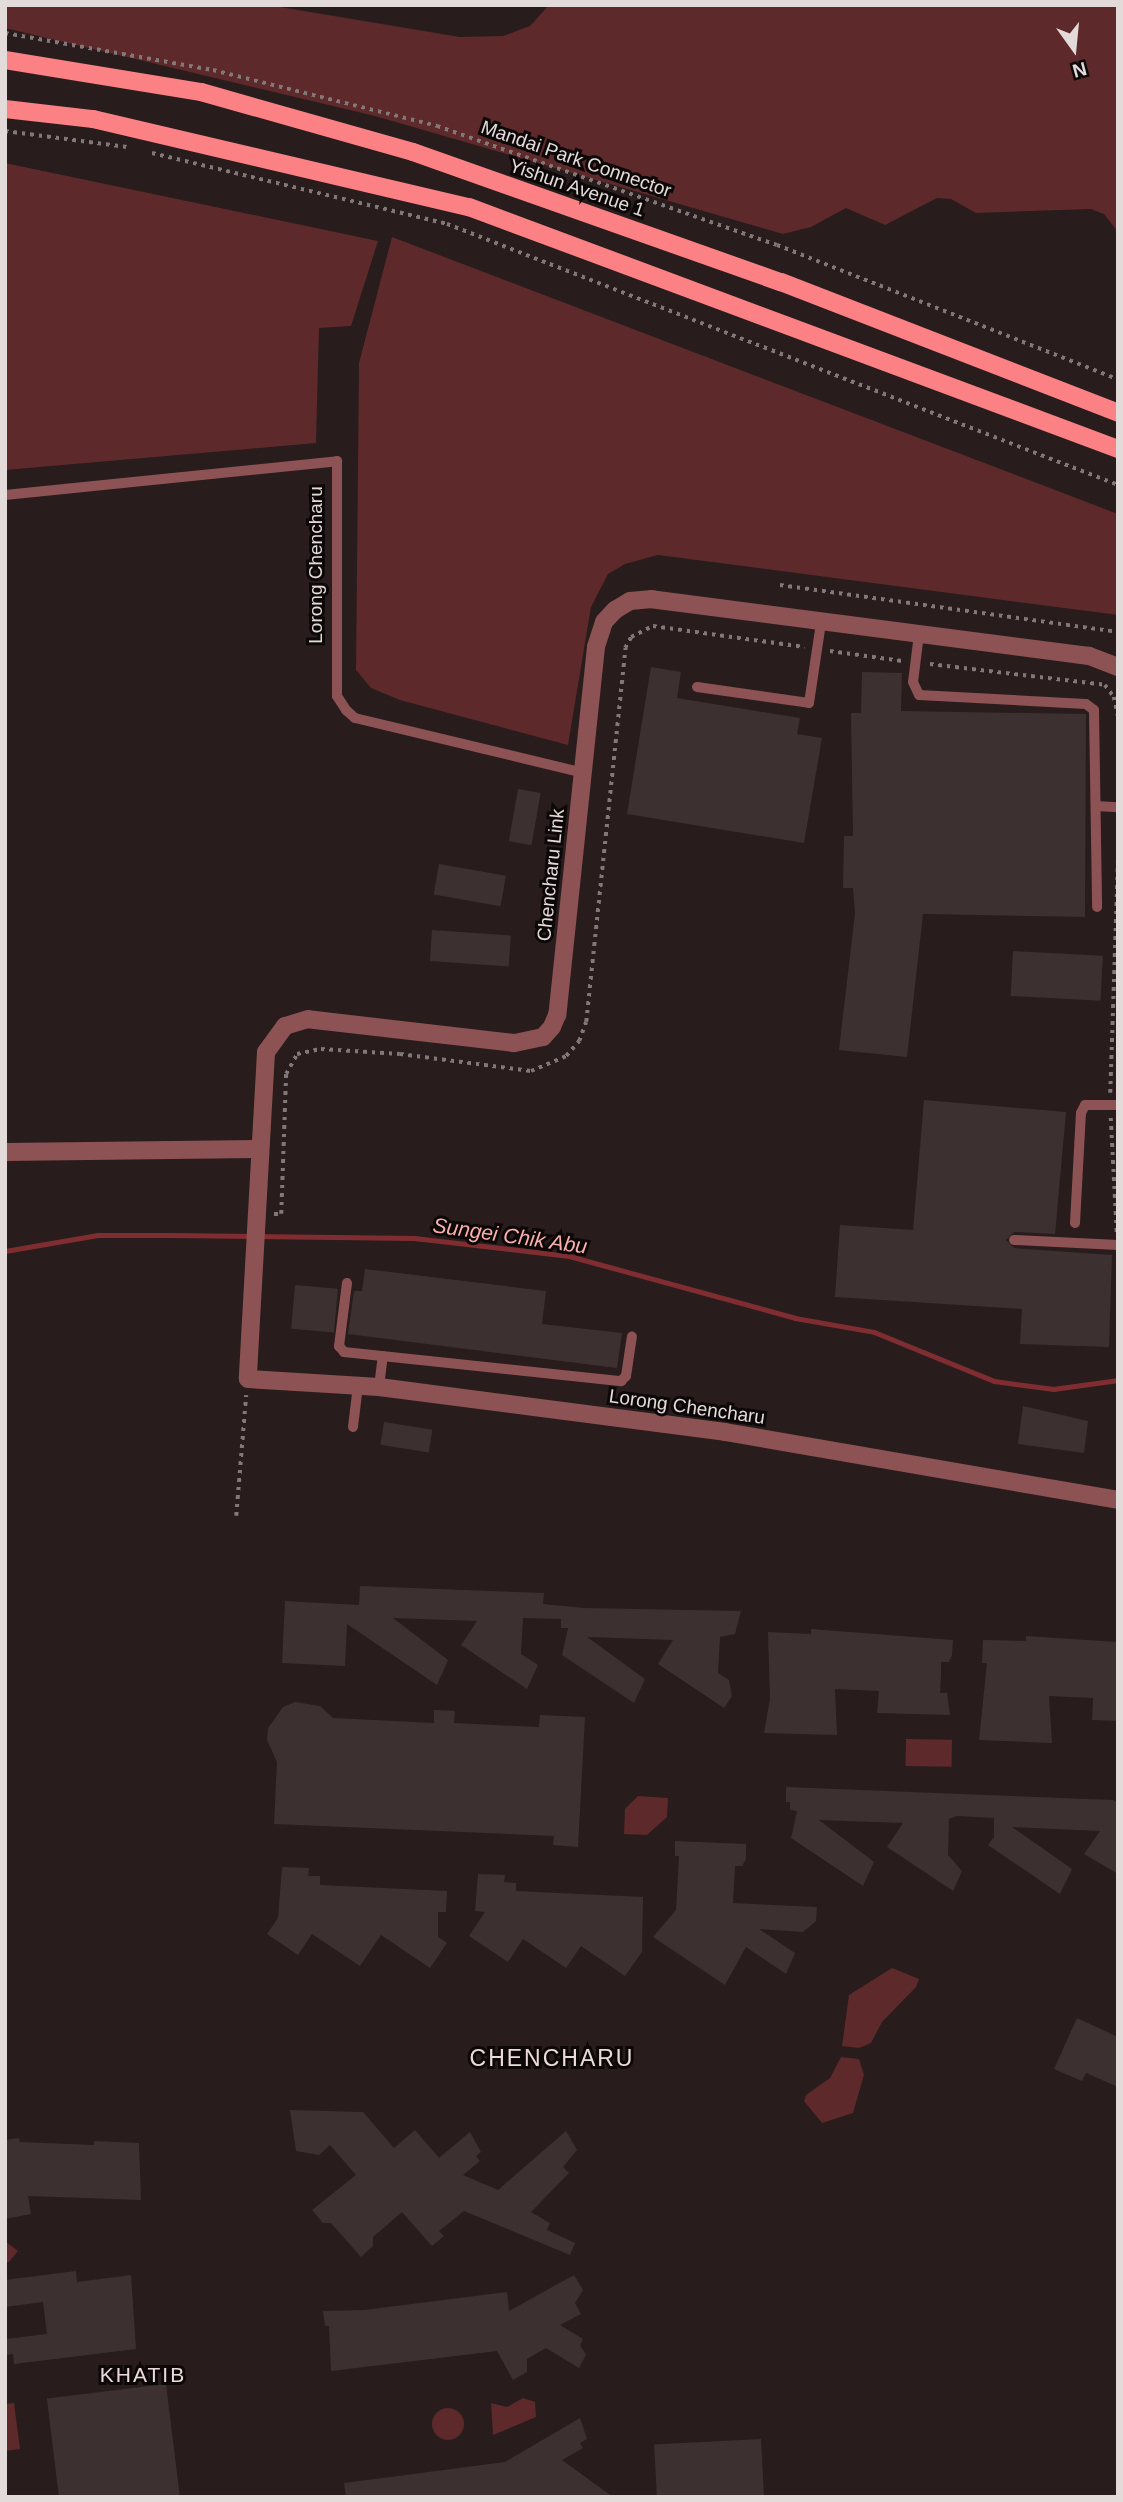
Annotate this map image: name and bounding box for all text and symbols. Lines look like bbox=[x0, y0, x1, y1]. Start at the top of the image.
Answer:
north arrow bbox=[1039, 14, 1109, 84]
text: N bbox=[1070, 58, 1089, 82]
street label: Mandai Park Connector bbox=[478, 116, 674, 202]
street label: Yishun Avenue 1 bbox=[506, 154, 648, 222]
street label: Lorong Chencharu bbox=[305, 486, 327, 644]
street label: Chencharu Link bbox=[533, 808, 569, 942]
water label: Sungei Chik Abu bbox=[431, 1213, 589, 1259]
street label: Lorong Chencharu bbox=[607, 1385, 767, 1429]
district label: CHENCHARU bbox=[471, 2044, 633, 2072]
district label: KHATIB bbox=[101, 2362, 185, 2388]

